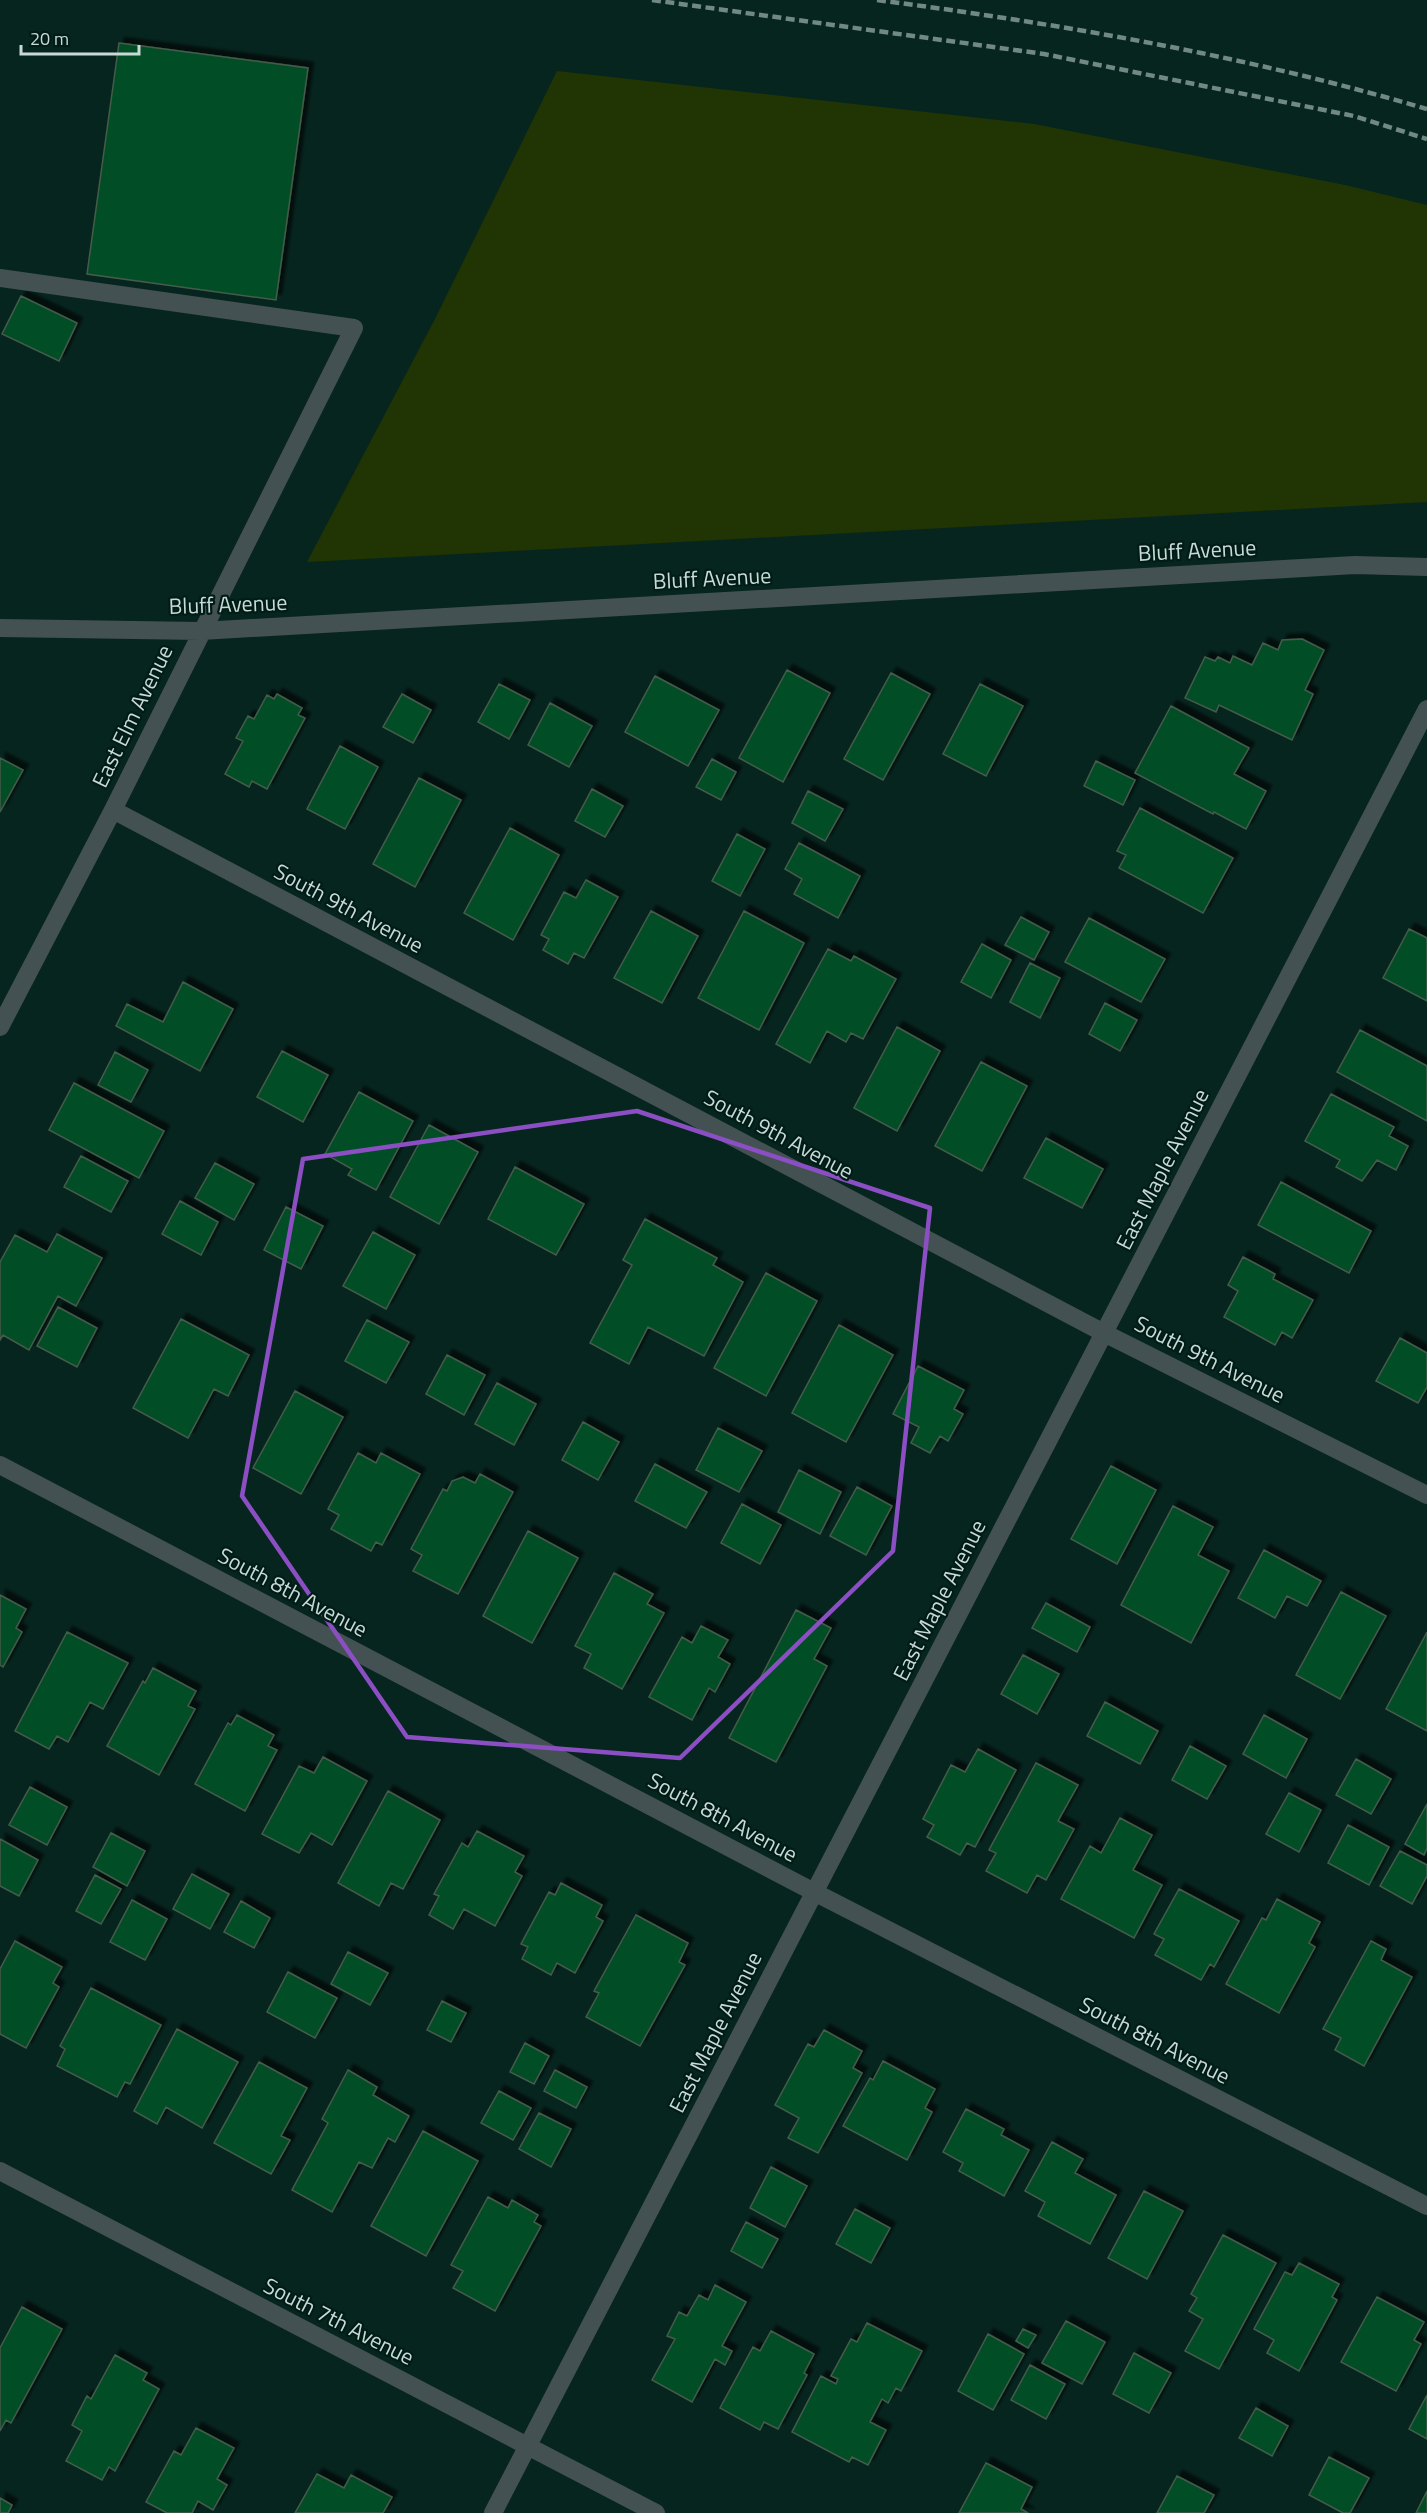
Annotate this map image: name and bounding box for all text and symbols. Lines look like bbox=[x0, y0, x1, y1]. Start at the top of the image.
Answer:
scale bar bbox=[21, 18, 140, 56]
text: 20 m bbox=[30, 25, 69, 52]
street label: Bluff Avenue bbox=[1137, 530, 1257, 570]
street label: Bluff Avenue bbox=[652, 558, 772, 598]
street label: Bluff Avenue bbox=[168, 585, 288, 623]
street label: East Elm Avenue bbox=[83, 639, 181, 793]
street label: South 9th Avenue bbox=[268, 854, 430, 962]
street label: South 9th Avenue bbox=[698, 1080, 860, 1188]
street label: East Maple Avenue bbox=[1107, 1082, 1217, 1256]
street label: South 9th Avenue bbox=[1129, 1306, 1291, 1412]
street label: East Maple Avenue bbox=[884, 1513, 994, 1687]
street label: South 8th Avenue bbox=[212, 1538, 374, 1646]
street label: South 8th Avenue bbox=[642, 1763, 804, 1871]
street label: East Maple Avenue bbox=[660, 1945, 770, 2119]
street label: South 8th Avenue bbox=[1074, 1987, 1236, 2093]
street label: South 7th Avenue bbox=[258, 2268, 420, 2374]

